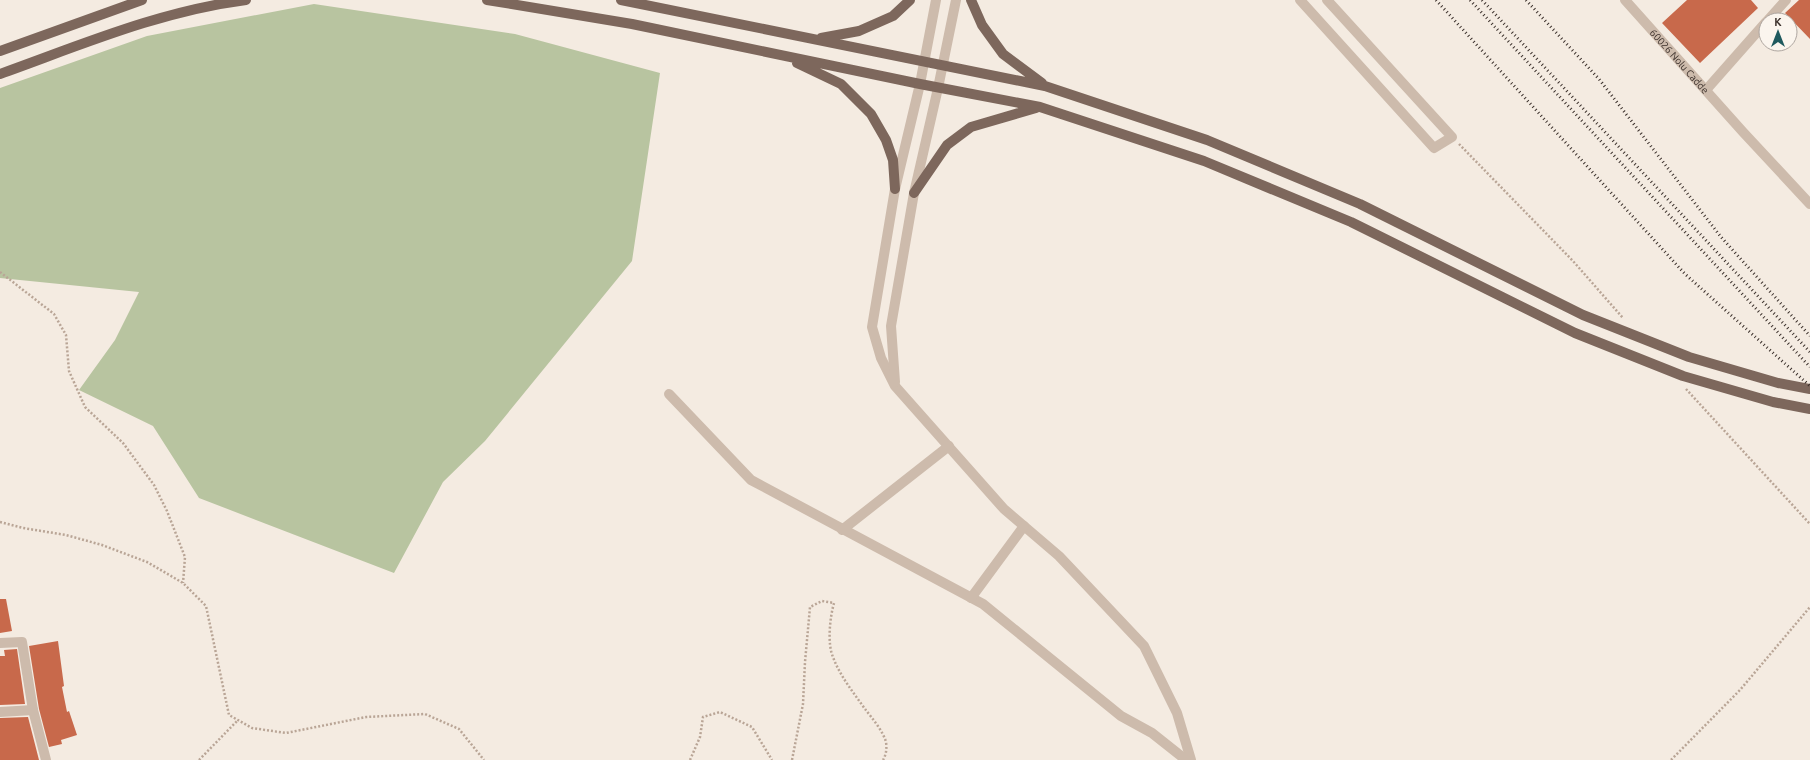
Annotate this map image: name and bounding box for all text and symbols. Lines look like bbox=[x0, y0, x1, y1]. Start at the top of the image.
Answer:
north arrow bbox=[1758, 12, 1798, 52]
text: K bbox=[1774, 16, 1782, 28]
street label: 60026 Nolu Cadde bbox=[1648, 27, 1711, 96]

